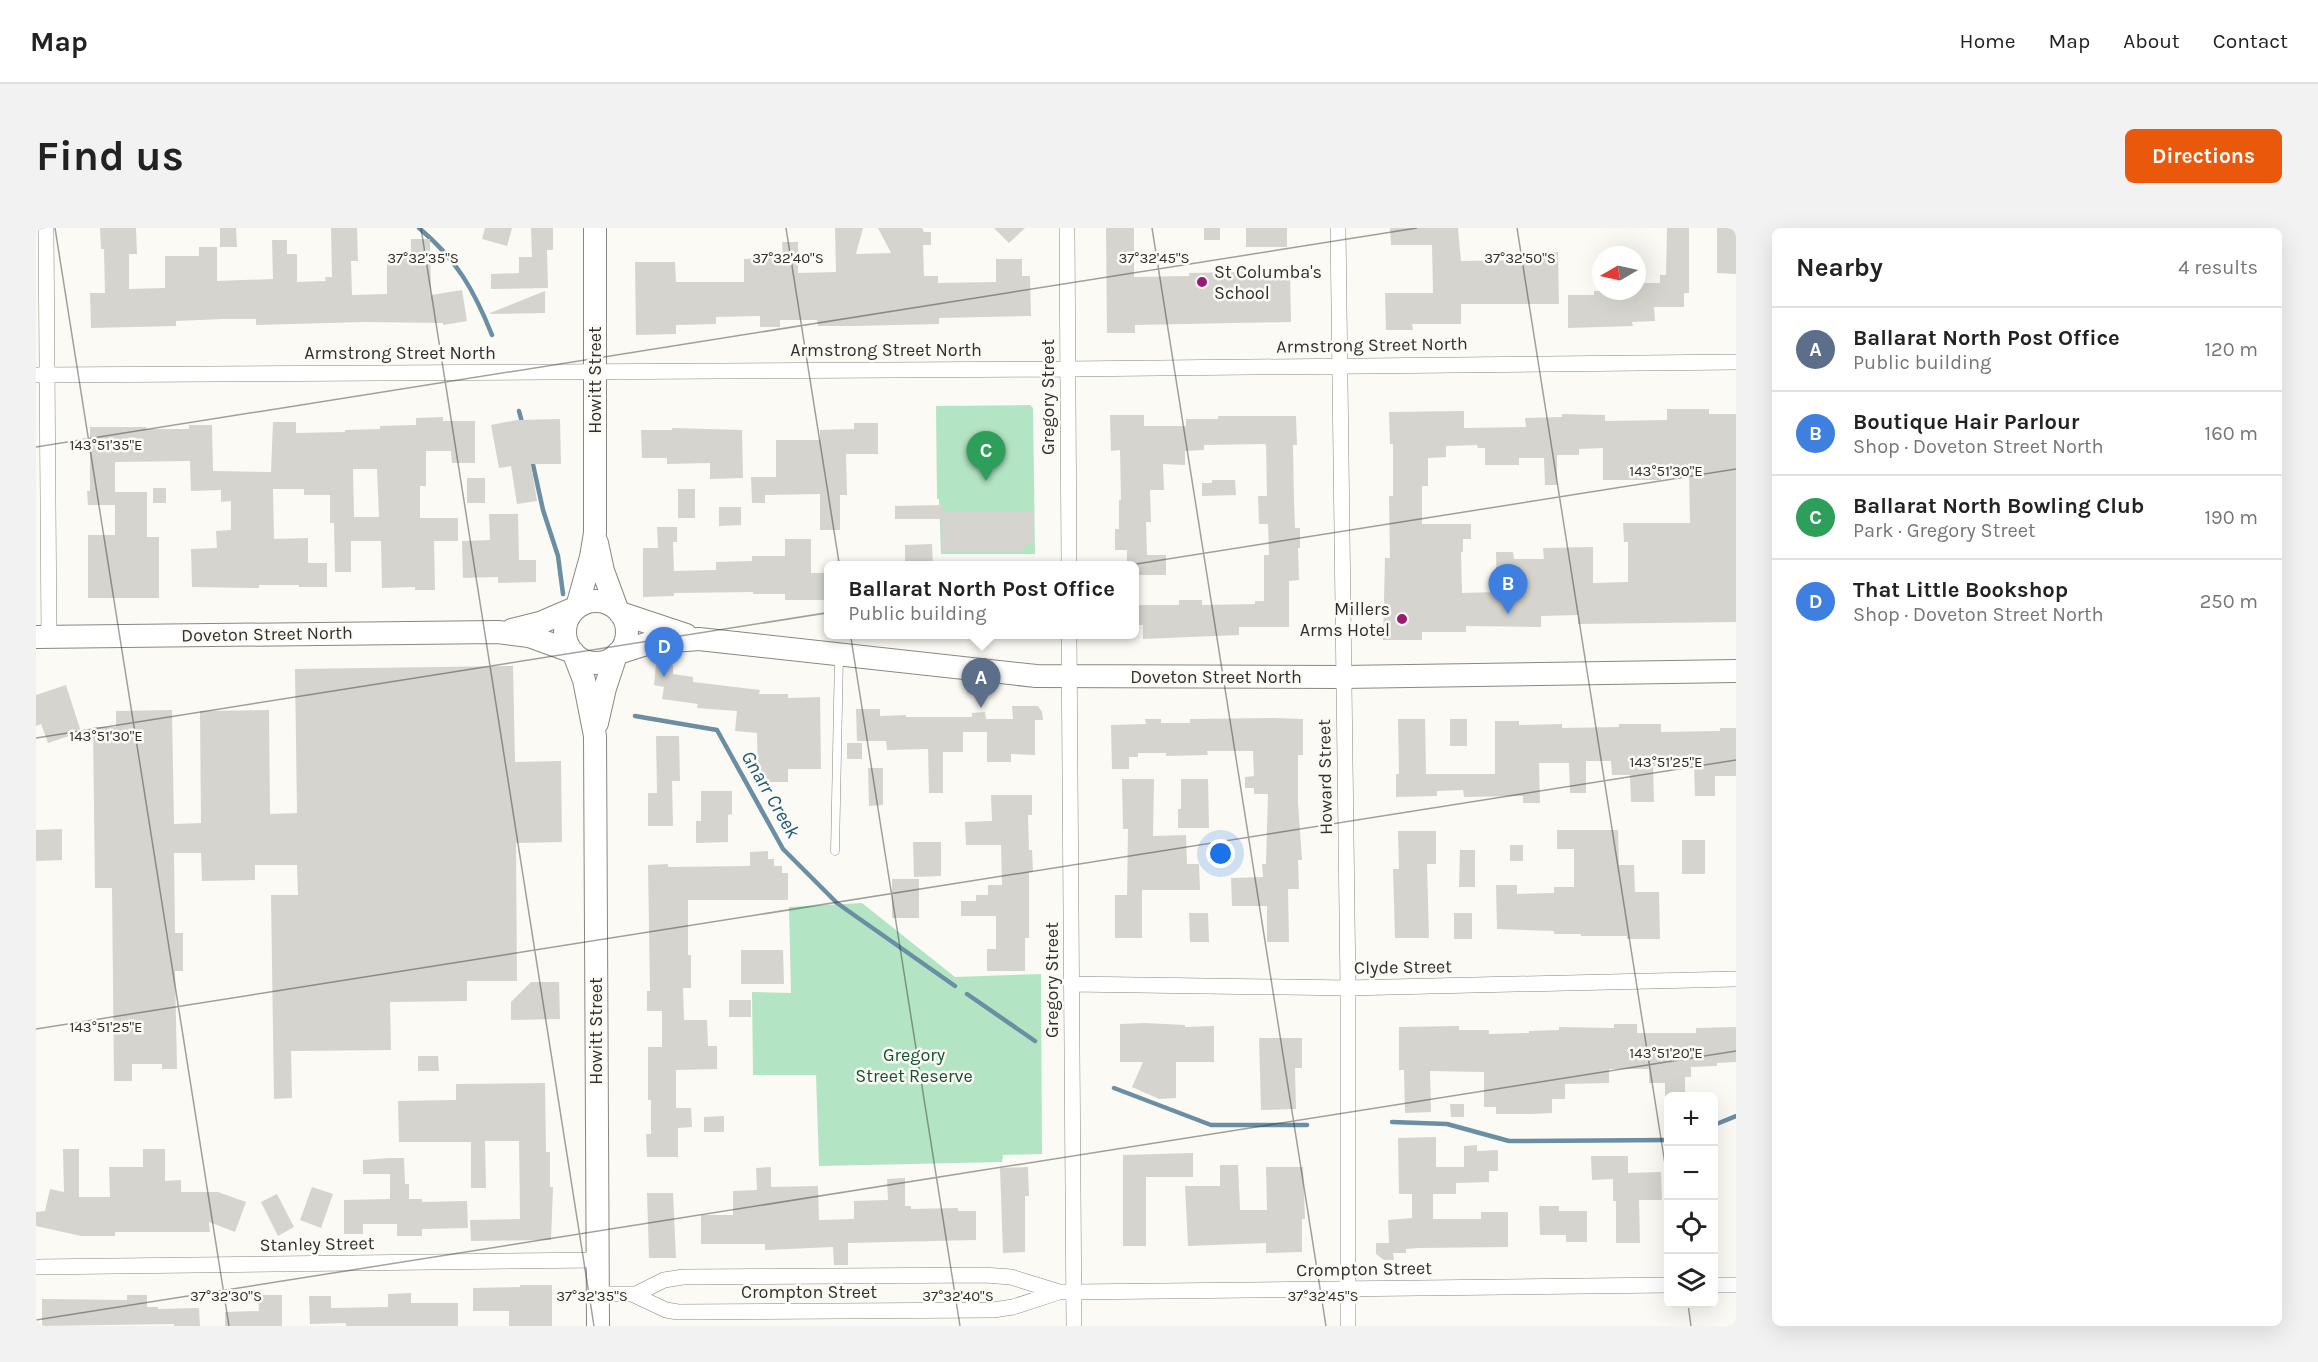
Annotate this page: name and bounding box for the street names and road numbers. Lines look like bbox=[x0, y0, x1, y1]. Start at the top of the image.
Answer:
street label: Howitt Street bbox=[584, 326, 606, 434]
street label: Armstrong Street North bbox=[1276, 332, 1468, 358]
street label: Armstrong Street North bbox=[790, 339, 982, 361]
street label: Gregory Street bbox=[1037, 339, 1059, 455]
street label: Armstrong Street North bbox=[304, 342, 496, 364]
street label: Doveton Street North bbox=[181, 622, 353, 646]
street label: Doveton Street North bbox=[1130, 666, 1302, 688]
street label: Howard Street bbox=[1313, 719, 1337, 835]
street label: Gregory Street bbox=[1041, 922, 1063, 1038]
street label: Clyde Street bbox=[1354, 955, 1452, 979]
street label: Howitt Street bbox=[585, 977, 607, 1085]
street label: Stanley Street bbox=[259, 1232, 375, 1256]
street label: Crompton Street bbox=[1296, 1257, 1432, 1281]
street label: Crompton Street bbox=[741, 1281, 877, 1303]

